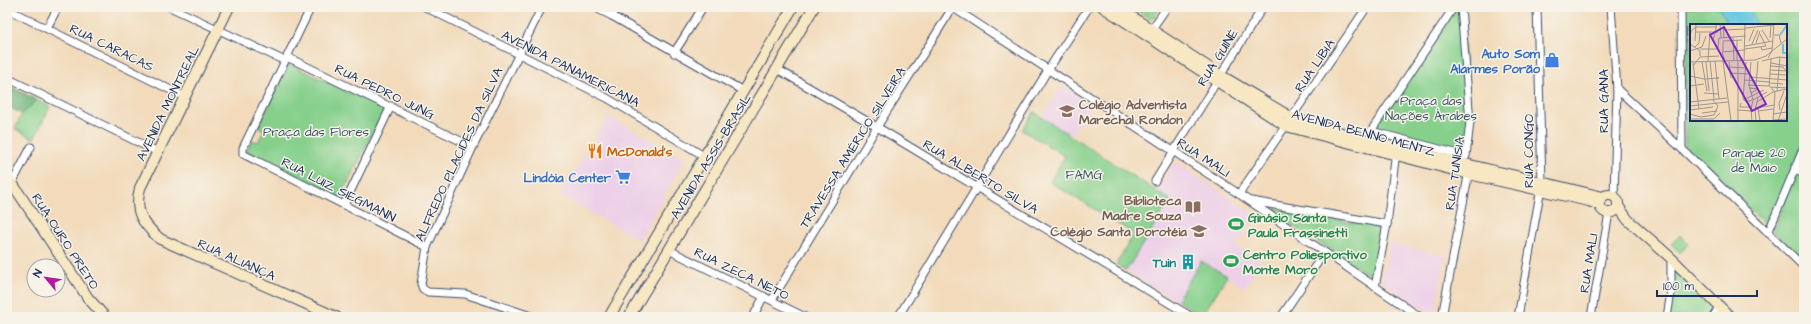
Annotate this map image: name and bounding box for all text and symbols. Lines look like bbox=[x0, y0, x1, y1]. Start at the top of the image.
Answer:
street label: RUA CARACAS bbox=[67, 20, 156, 76]
inset map bbox=[1690, 24, 1787, 121]
street label: RUA GUINÉ bbox=[1193, 25, 1243, 90]
street label: AVENIDA PANAMERICANA bbox=[498, 26, 643, 112]
street label: RUA LÍBIA bbox=[1290, 35, 1340, 96]
street label: AVENIDA MONTREAL bbox=[132, 43, 204, 164]
place label: Auto Som Alarmes Porão bbox=[1450, 45, 1541, 78]
shop icon: Auto Som Alarmes Porão bbox=[1543, 51, 1561, 69]
street label: RUA PEDRO JUNG bbox=[332, 60, 438, 124]
street label: TRAVESSA AMÉRICO SILVEIRA bbox=[795, 63, 911, 232]
street label: ALFREDO PLACIDES DA SILVA bbox=[411, 64, 507, 244]
street label: RUA GANA bbox=[1595, 68, 1613, 133]
street label: AVENIDA ASSIS BRASIL bbox=[666, 91, 755, 222]
park label: Praça das Nações Árabes bbox=[1385, 92, 1477, 125]
place label: Colégio Adventista Marechal Rondon bbox=[1079, 96, 1187, 129]
school or university icon: Colégio Adventista Marechal Rondon bbox=[1058, 102, 1076, 120]
street label: AVENIDA BENNO MENTZ bbox=[1290, 105, 1438, 161]
street label: RUA CONGO bbox=[1520, 114, 1538, 188]
park label: Praça das Flores bbox=[263, 123, 370, 141]
street label: RUA MALI bbox=[1173, 134, 1234, 182]
street label: RUA TUNÍSIA bbox=[1441, 134, 1469, 211]
street label: RUA ALBERTO SILVA bbox=[920, 135, 1042, 219]
restaurant icon: McDonald's bbox=[586, 142, 604, 160]
place label: McDonald's bbox=[607, 143, 673, 161]
park label: Parque 20 de Maio bbox=[1722, 144, 1786, 177]
street label: RUA LUIZ SIEGMANN bbox=[278, 153, 399, 227]
park label: FAMG bbox=[1065, 166, 1103, 184]
supermarket icon: Lindóia Center bbox=[614, 168, 632, 186]
place label: Lindóia Center bbox=[524, 169, 612, 187]
street label: RUA OURO PRETO bbox=[27, 190, 103, 293]
place label: Biblioteca Madre Souza bbox=[1102, 192, 1181, 225]
library icon: Biblioteca Madre Souza bbox=[1184, 198, 1202, 216]
place label: Ginásio Santa Paula Frassinetti bbox=[1248, 209, 1348, 242]
sports icon: Ginásio Santa Paula Frassinetti bbox=[1227, 215, 1245, 233]
school or university icon: Colégio Santa Dorotéia bbox=[1190, 222, 1208, 240]
place label: Colégio Santa Dorotéia bbox=[1051, 223, 1187, 243]
street label: RUA MALI bbox=[1575, 232, 1603, 294]
street label: RUA ALIANÇA bbox=[195, 235, 279, 285]
street label: RUA ZECA NETO bbox=[691, 243, 792, 305]
place label: Centro Poliesportivo Monte Moro bbox=[1243, 246, 1368, 279]
sports icon: Centro Poliesportivo Monte Moro bbox=[1222, 252, 1240, 270]
building icon: Tuin bbox=[1179, 253, 1197, 271]
place label: Tuin bbox=[1152, 254, 1176, 272]
north arrow bbox=[26, 258, 66, 298]
text: N bbox=[29, 267, 46, 280]
scale bar bbox=[1657, 272, 1757, 298]
text: 100 m bbox=[1663, 278, 1694, 295]

